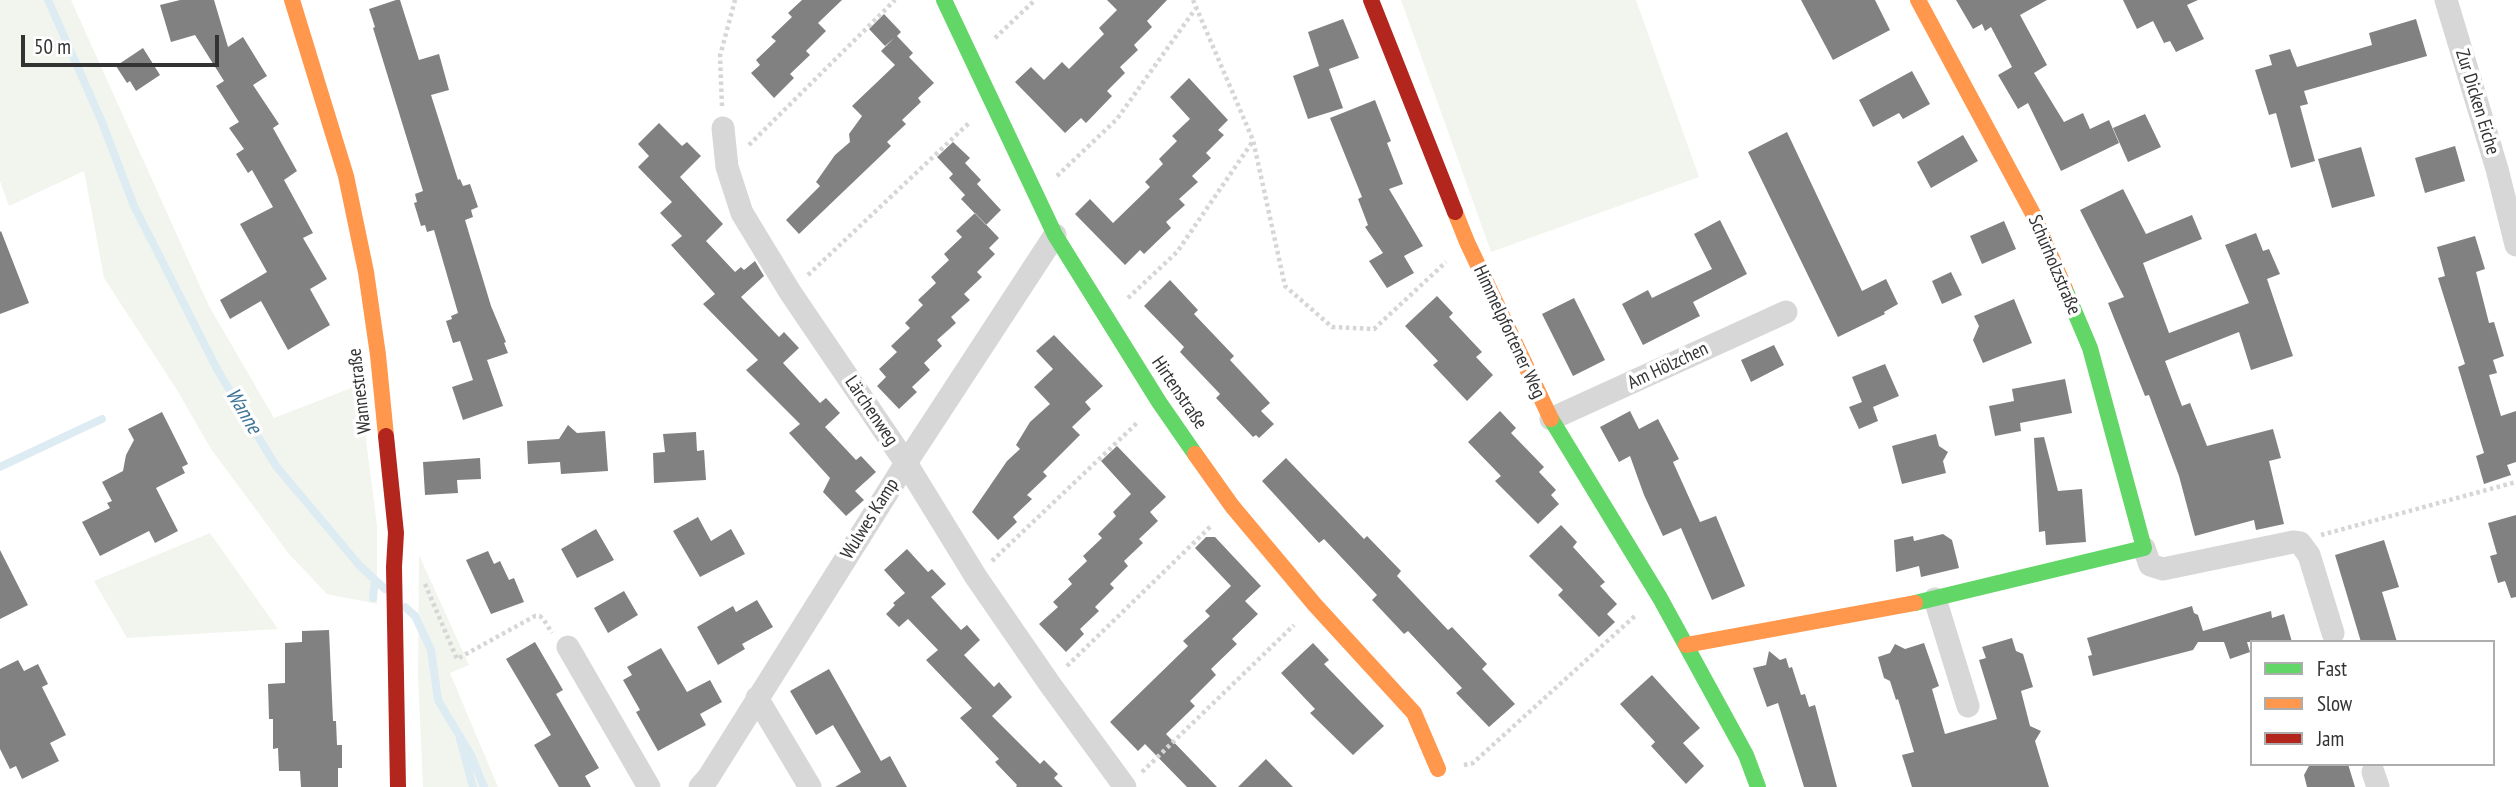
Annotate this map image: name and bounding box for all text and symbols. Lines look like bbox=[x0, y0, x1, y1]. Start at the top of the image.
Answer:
scale bar bbox=[24, 21, 222, 65]
text: 50 m bbox=[34, 33, 71, 60]
street label: Zur Dicken Eiche bbox=[2450, 47, 2504, 157]
street label: Schürholzstraße bbox=[2023, 212, 2085, 318]
street label: Himmelpfortener Weg bbox=[1468, 262, 1550, 402]
street label: Am Hölzchen bbox=[1624, 337, 1712, 395]
street label: Wannestraße bbox=[343, 347, 377, 435]
street label: Hirtenstraße bbox=[1146, 352, 1212, 434]
street label: Lärchenweg bbox=[839, 372, 903, 450]
water label: Wanne bbox=[220, 384, 266, 438]
street label: Wulwes Kamp bbox=[836, 474, 904, 564]
legend bbox=[2250, 640, 2495, 766]
text: Fast bbox=[2317, 655, 2347, 682]
text: Slow bbox=[2317, 690, 2352, 717]
text: Jam bbox=[2317, 725, 2344, 752]

